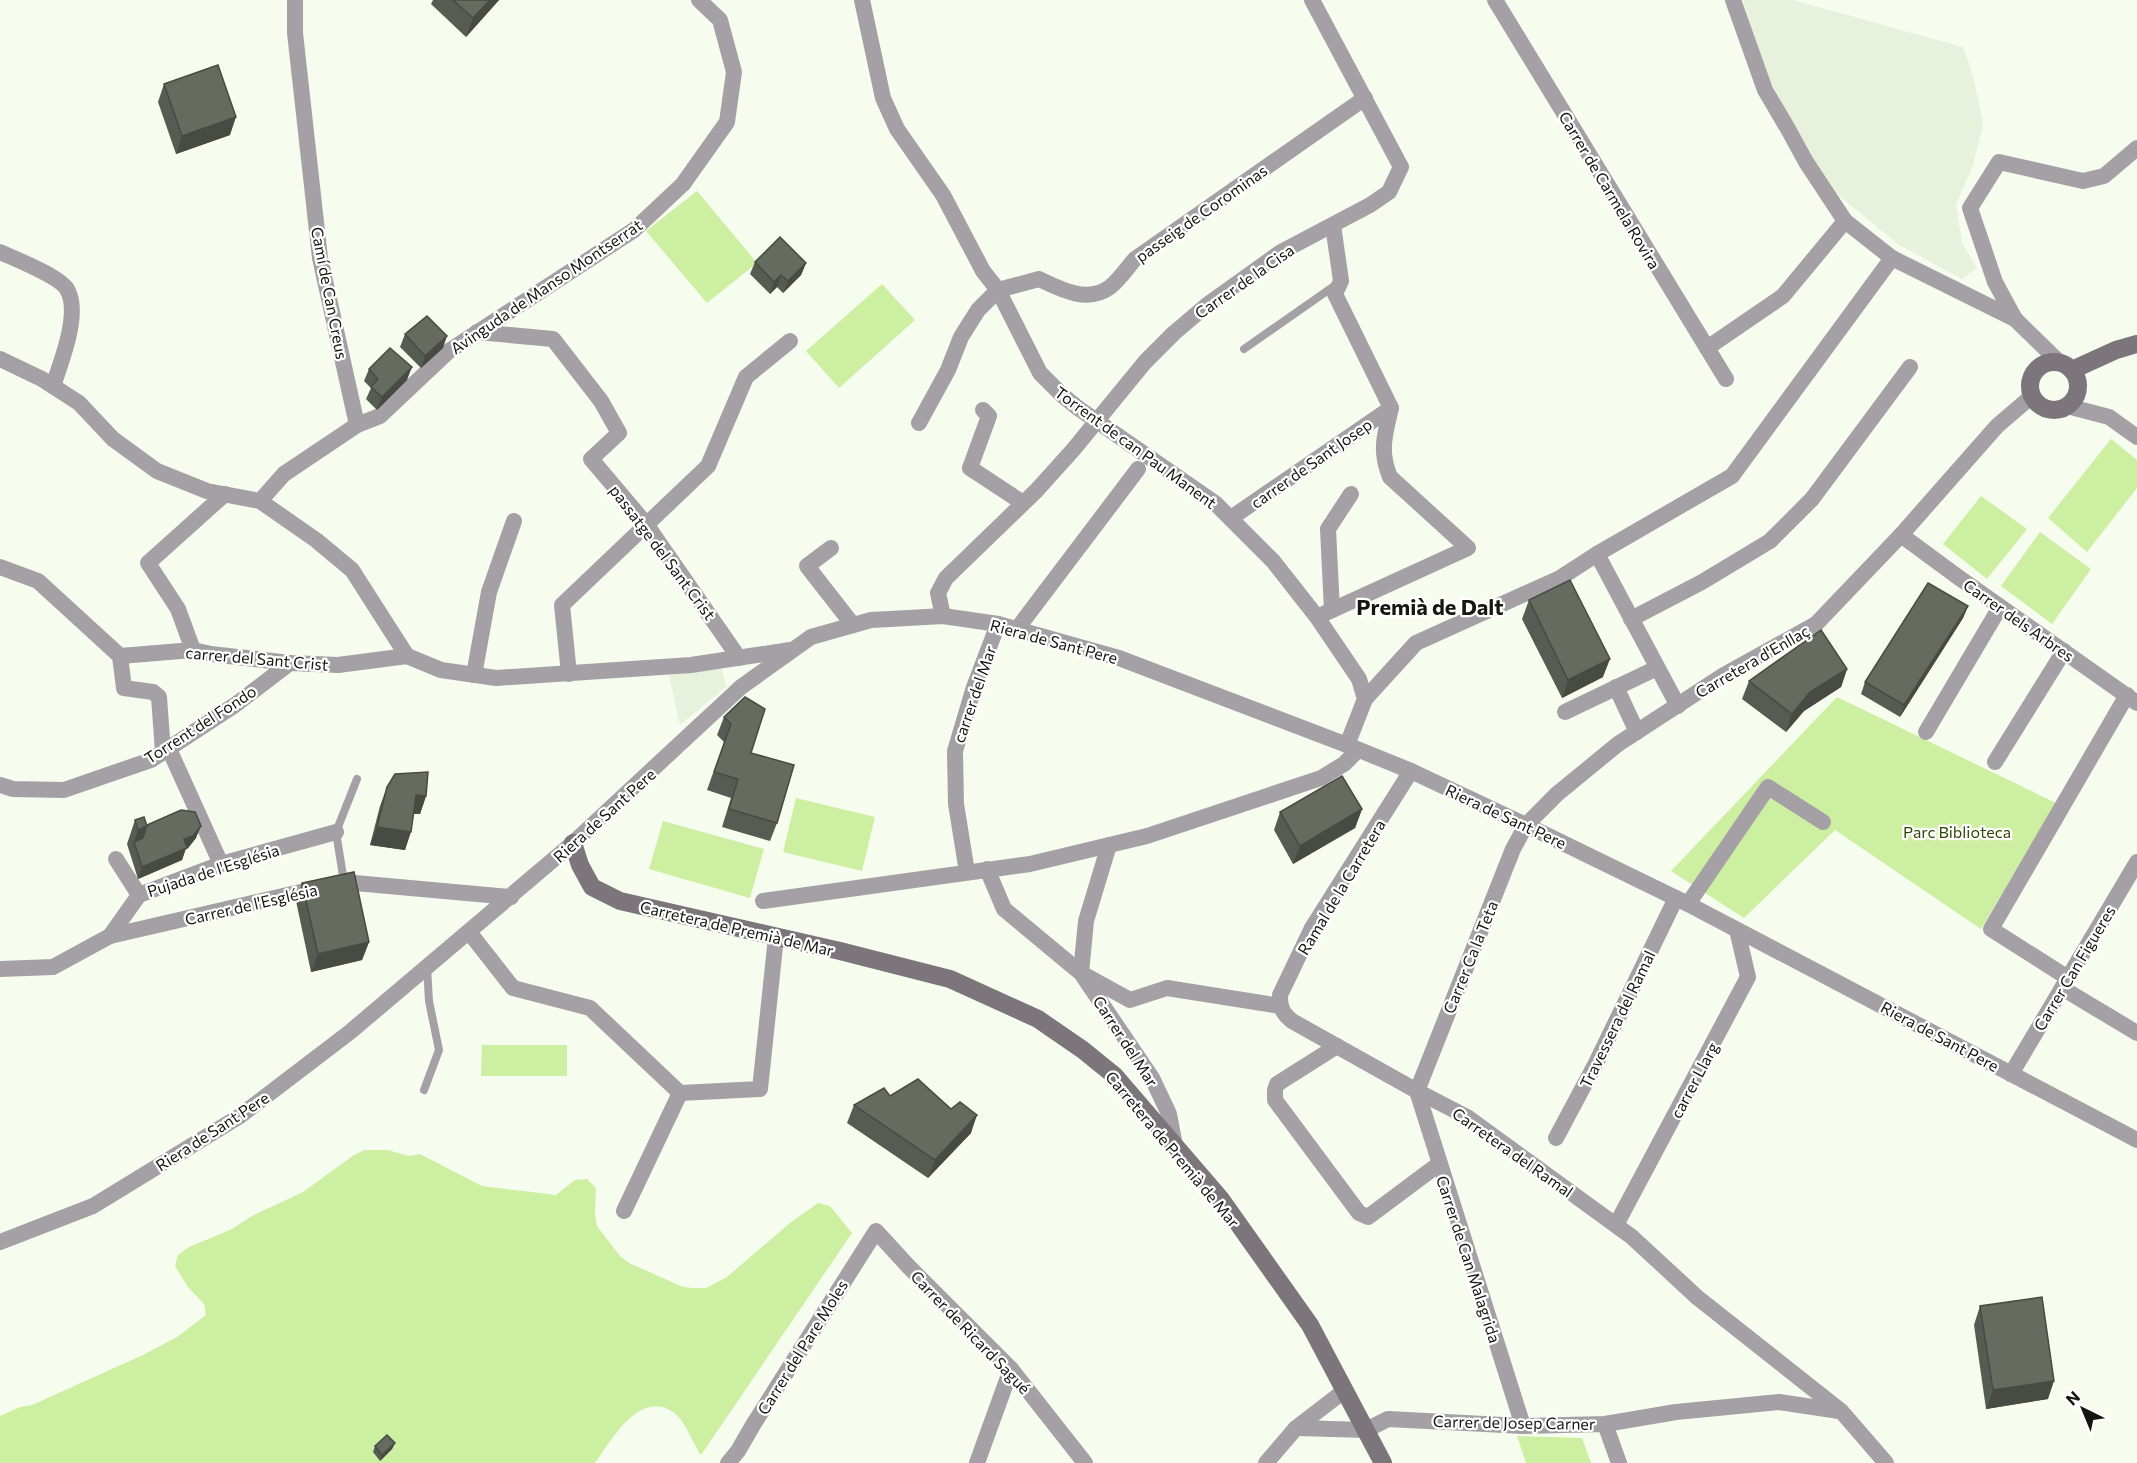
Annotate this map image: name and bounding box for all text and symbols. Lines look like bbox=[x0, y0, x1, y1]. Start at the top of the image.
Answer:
street label: Carrer de Carmela Rovira bbox=[1555, 108, 1665, 272]
street label: passeig de Corominas bbox=[1131, 160, 1271, 266]
street label: Avinguda de Manso Montserrat bbox=[446, 214, 646, 357]
street label: Camí de Can Creus bbox=[308, 225, 352, 361]
street label: Carrer de la Cisa bbox=[1191, 240, 1297, 322]
street label: Torrent de can Pau Manent bbox=[1052, 382, 1221, 512]
street label: carrer de Sant Josep bbox=[1247, 414, 1375, 512]
street label: passatge del Sant Crist bbox=[606, 481, 720, 624]
street label: Carrer dels Arbres bbox=[1960, 575, 2078, 665]
district label: Premià de Dalt bbox=[1356, 593, 1504, 620]
street label: Riera de Sant Pere bbox=[988, 615, 1120, 667]
street label: Carretera d'Enllaç bbox=[1692, 621, 1812, 701]
street label: carrer del Sant Crist bbox=[185, 642, 330, 674]
street label: carrer del Mar bbox=[949, 642, 1000, 745]
street label: Torrent del Fondo bbox=[141, 681, 259, 767]
street label: Riera de Sant Pere bbox=[549, 764, 659, 866]
street label: Riera de Sant Pere bbox=[1443, 780, 1569, 852]
street label: Ramal de la Carretera bbox=[1293, 816, 1389, 958]
park label: Parc Biblioteca bbox=[1903, 822, 2011, 841]
street label: Pujada de l'Església bbox=[145, 840, 281, 900]
street label: Carrer de l'Església bbox=[183, 880, 319, 928]
street label: Carretera de Premià de Mar bbox=[638, 896, 836, 960]
street label: Carrer Ca la Teta bbox=[1439, 898, 1501, 1016]
street label: Carrer Can Figueres bbox=[2029, 902, 2119, 1034]
street label: Travessera del Ramal bbox=[1575, 947, 1659, 1091]
street label: Carrer del Mar bbox=[1090, 992, 1163, 1090]
street label: Riera de Sant Pere bbox=[1878, 997, 2002, 1075]
street label: carrer Llarg bbox=[1666, 1038, 1722, 1121]
street label: Carretera de Premià de Mar bbox=[1102, 1067, 1244, 1231]
street label: Riera de Sant Pere bbox=[152, 1087, 272, 1175]
street label: Carretera del Ramal bbox=[1449, 1103, 1577, 1201]
street label: Carrer de Can Malagrida bbox=[1433, 1173, 1505, 1345]
street label: Carrer de Ricard Sagué bbox=[907, 1266, 1035, 1398]
street label: Carrer del Pare Moles bbox=[753, 1276, 851, 1418]
north arrow bbox=[2053, 1379, 2113, 1439]
text: N bbox=[2062, 1387, 2083, 1409]
street label: Carrer de Josep Carner bbox=[1433, 1411, 1596, 1433]

